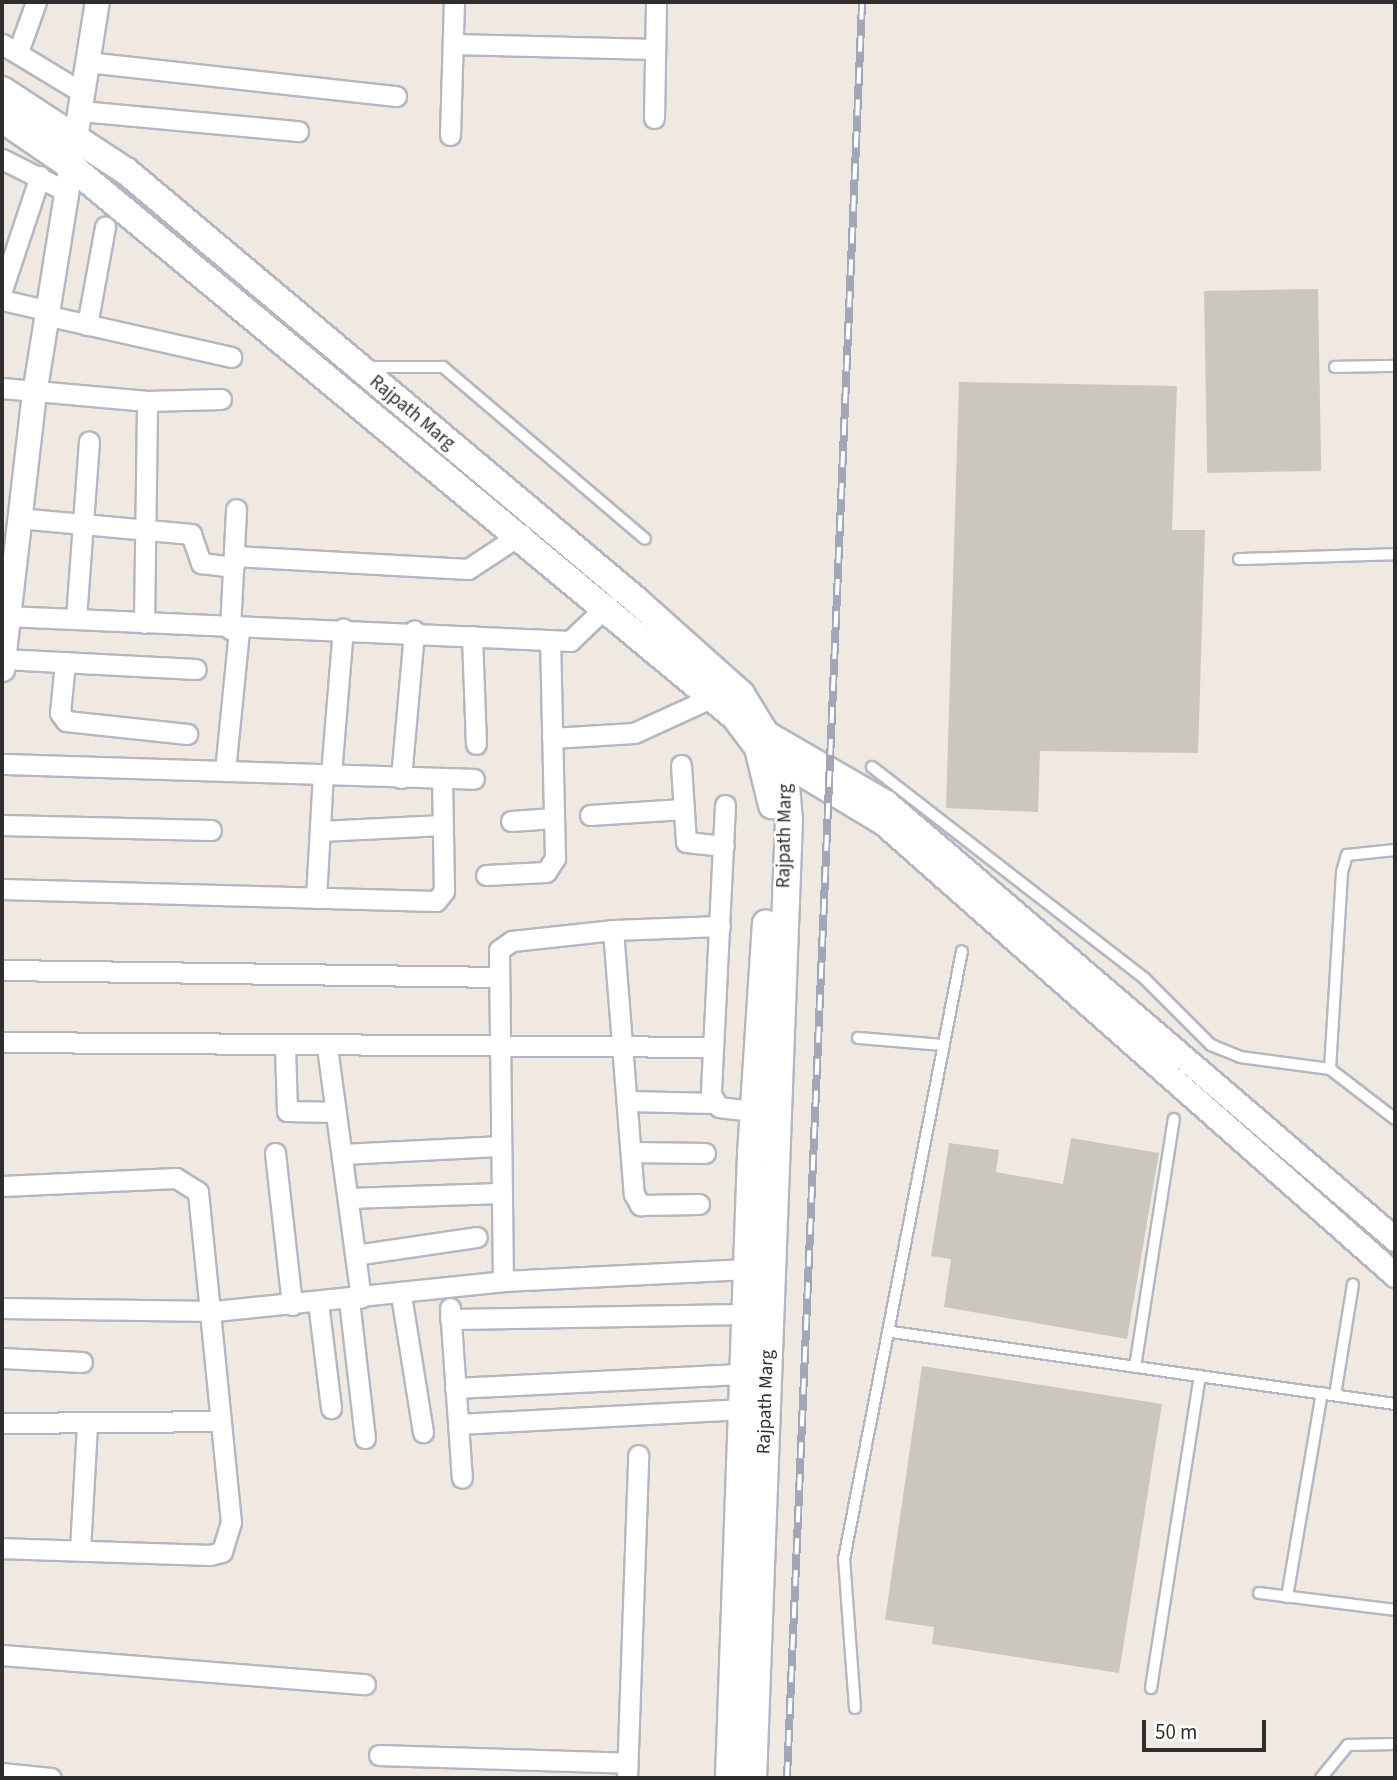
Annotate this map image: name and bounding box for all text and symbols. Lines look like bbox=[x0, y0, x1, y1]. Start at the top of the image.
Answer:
street label: Rajpath Marg bbox=[365, 371, 459, 455]
street label: Rajpath Marg bbox=[773, 784, 797, 888]
street label: Rajpath Marg bbox=[753, 1349, 779, 1455]
scale bar bbox=[1145, 1706, 1269, 1750]
text: 50 m bbox=[1155, 1717, 1197, 1747]

